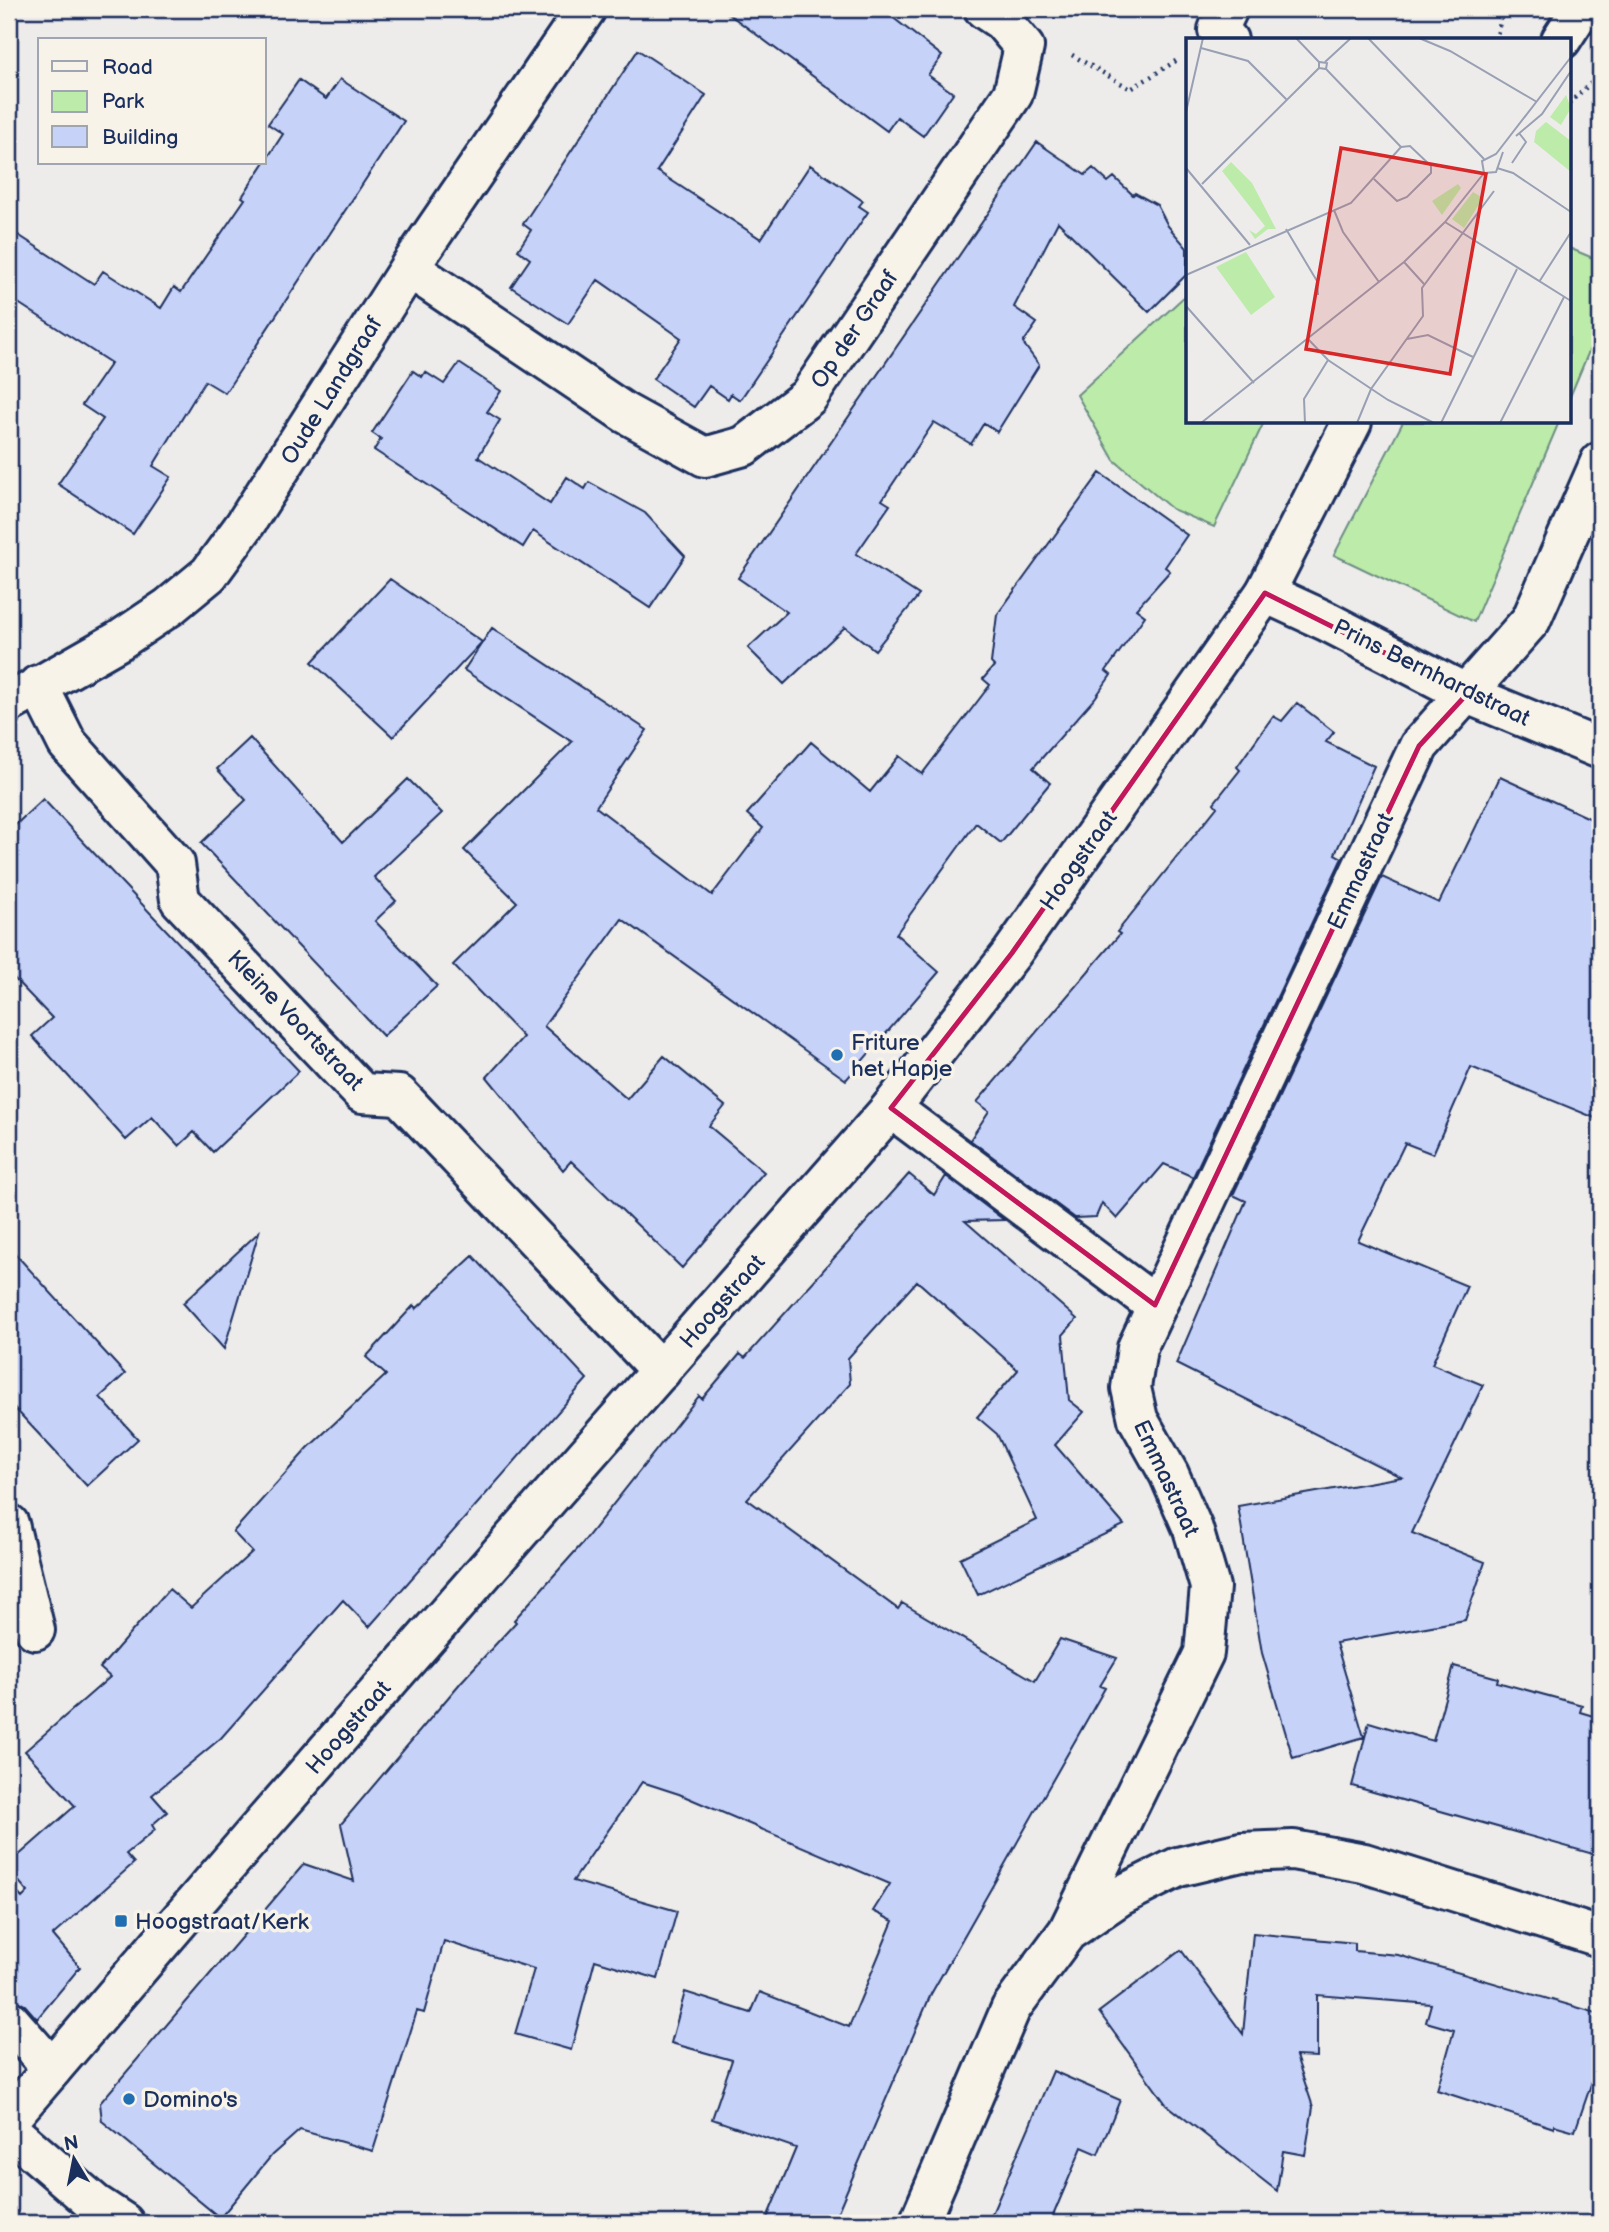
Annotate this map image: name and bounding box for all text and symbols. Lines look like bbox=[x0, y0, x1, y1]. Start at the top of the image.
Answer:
legend bbox=[38, 38, 266, 164]
inset map bbox=[1186, 38, 1570, 424]
text: Road bbox=[102, 55, 153, 80]
text: Park bbox=[102, 89, 145, 114]
text: Building bbox=[102, 125, 178, 150]
street label: Op der Graaf bbox=[805, 265, 905, 394]
street label: Oude Landgraaf bbox=[275, 311, 389, 470]
street label: Prins Bernhardstraat bbox=[1329, 613, 1535, 733]
street label: Hoogstraat bbox=[1034, 805, 1123, 916]
street label: Emmastraat bbox=[1322, 809, 1400, 934]
street label: Kleine Voortstraat bbox=[221, 945, 369, 1097]
place label: Friture het Hapje bbox=[851, 1029, 952, 1083]
marker: Friture het Hapje bbox=[829, 1047, 845, 1063]
street label: Hoogstraat bbox=[674, 1249, 771, 1354]
street label: Emmastraat bbox=[1127, 1416, 1205, 1541]
street label: Hoogstraat bbox=[300, 1675, 397, 1780]
place label: Hoogstraat/Kerk bbox=[135, 1908, 310, 1936]
marker: Hoogstraat/Kerk bbox=[113, 1913, 129, 1929]
place label: Domino's bbox=[143, 2086, 238, 2114]
marker: Domino's bbox=[121, 2091, 137, 2107]
north arrow bbox=[38, 2124, 108, 2194]
text: N bbox=[62, 2131, 80, 2156]

